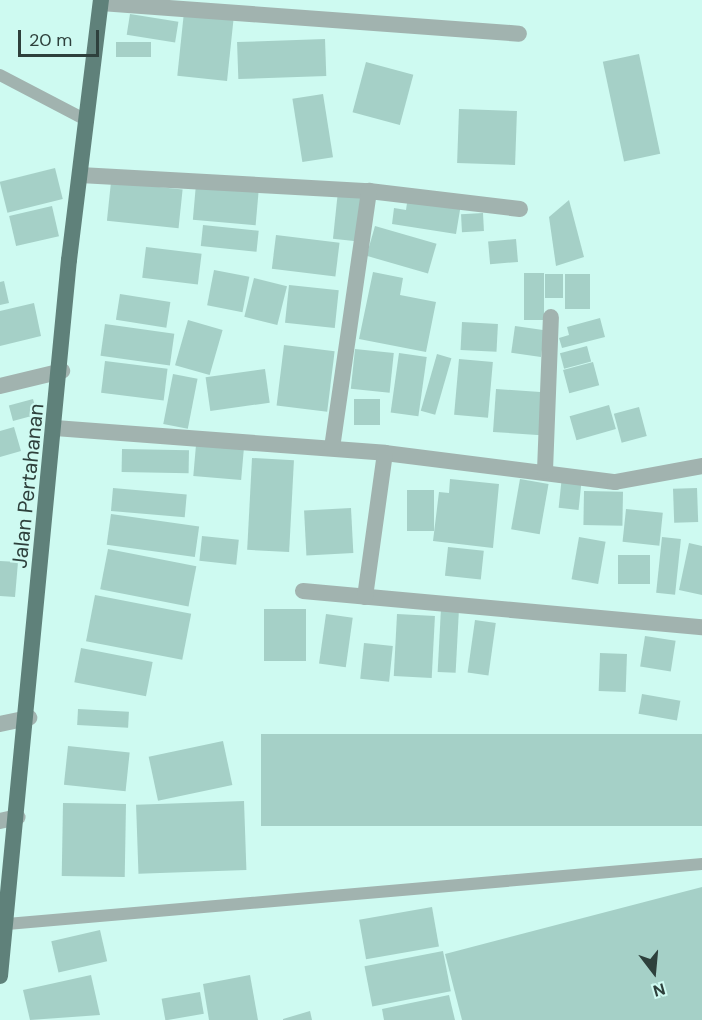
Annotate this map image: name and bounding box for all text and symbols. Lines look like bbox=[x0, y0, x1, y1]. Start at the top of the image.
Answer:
scale bar bbox=[21, 18, 102, 56]
text: 20 m bbox=[29, 28, 72, 52]
street label: Jalan Pertahanan bbox=[7, 402, 49, 570]
north arrow bbox=[624, 942, 684, 1002]
text: N bbox=[651, 978, 668, 1001]

